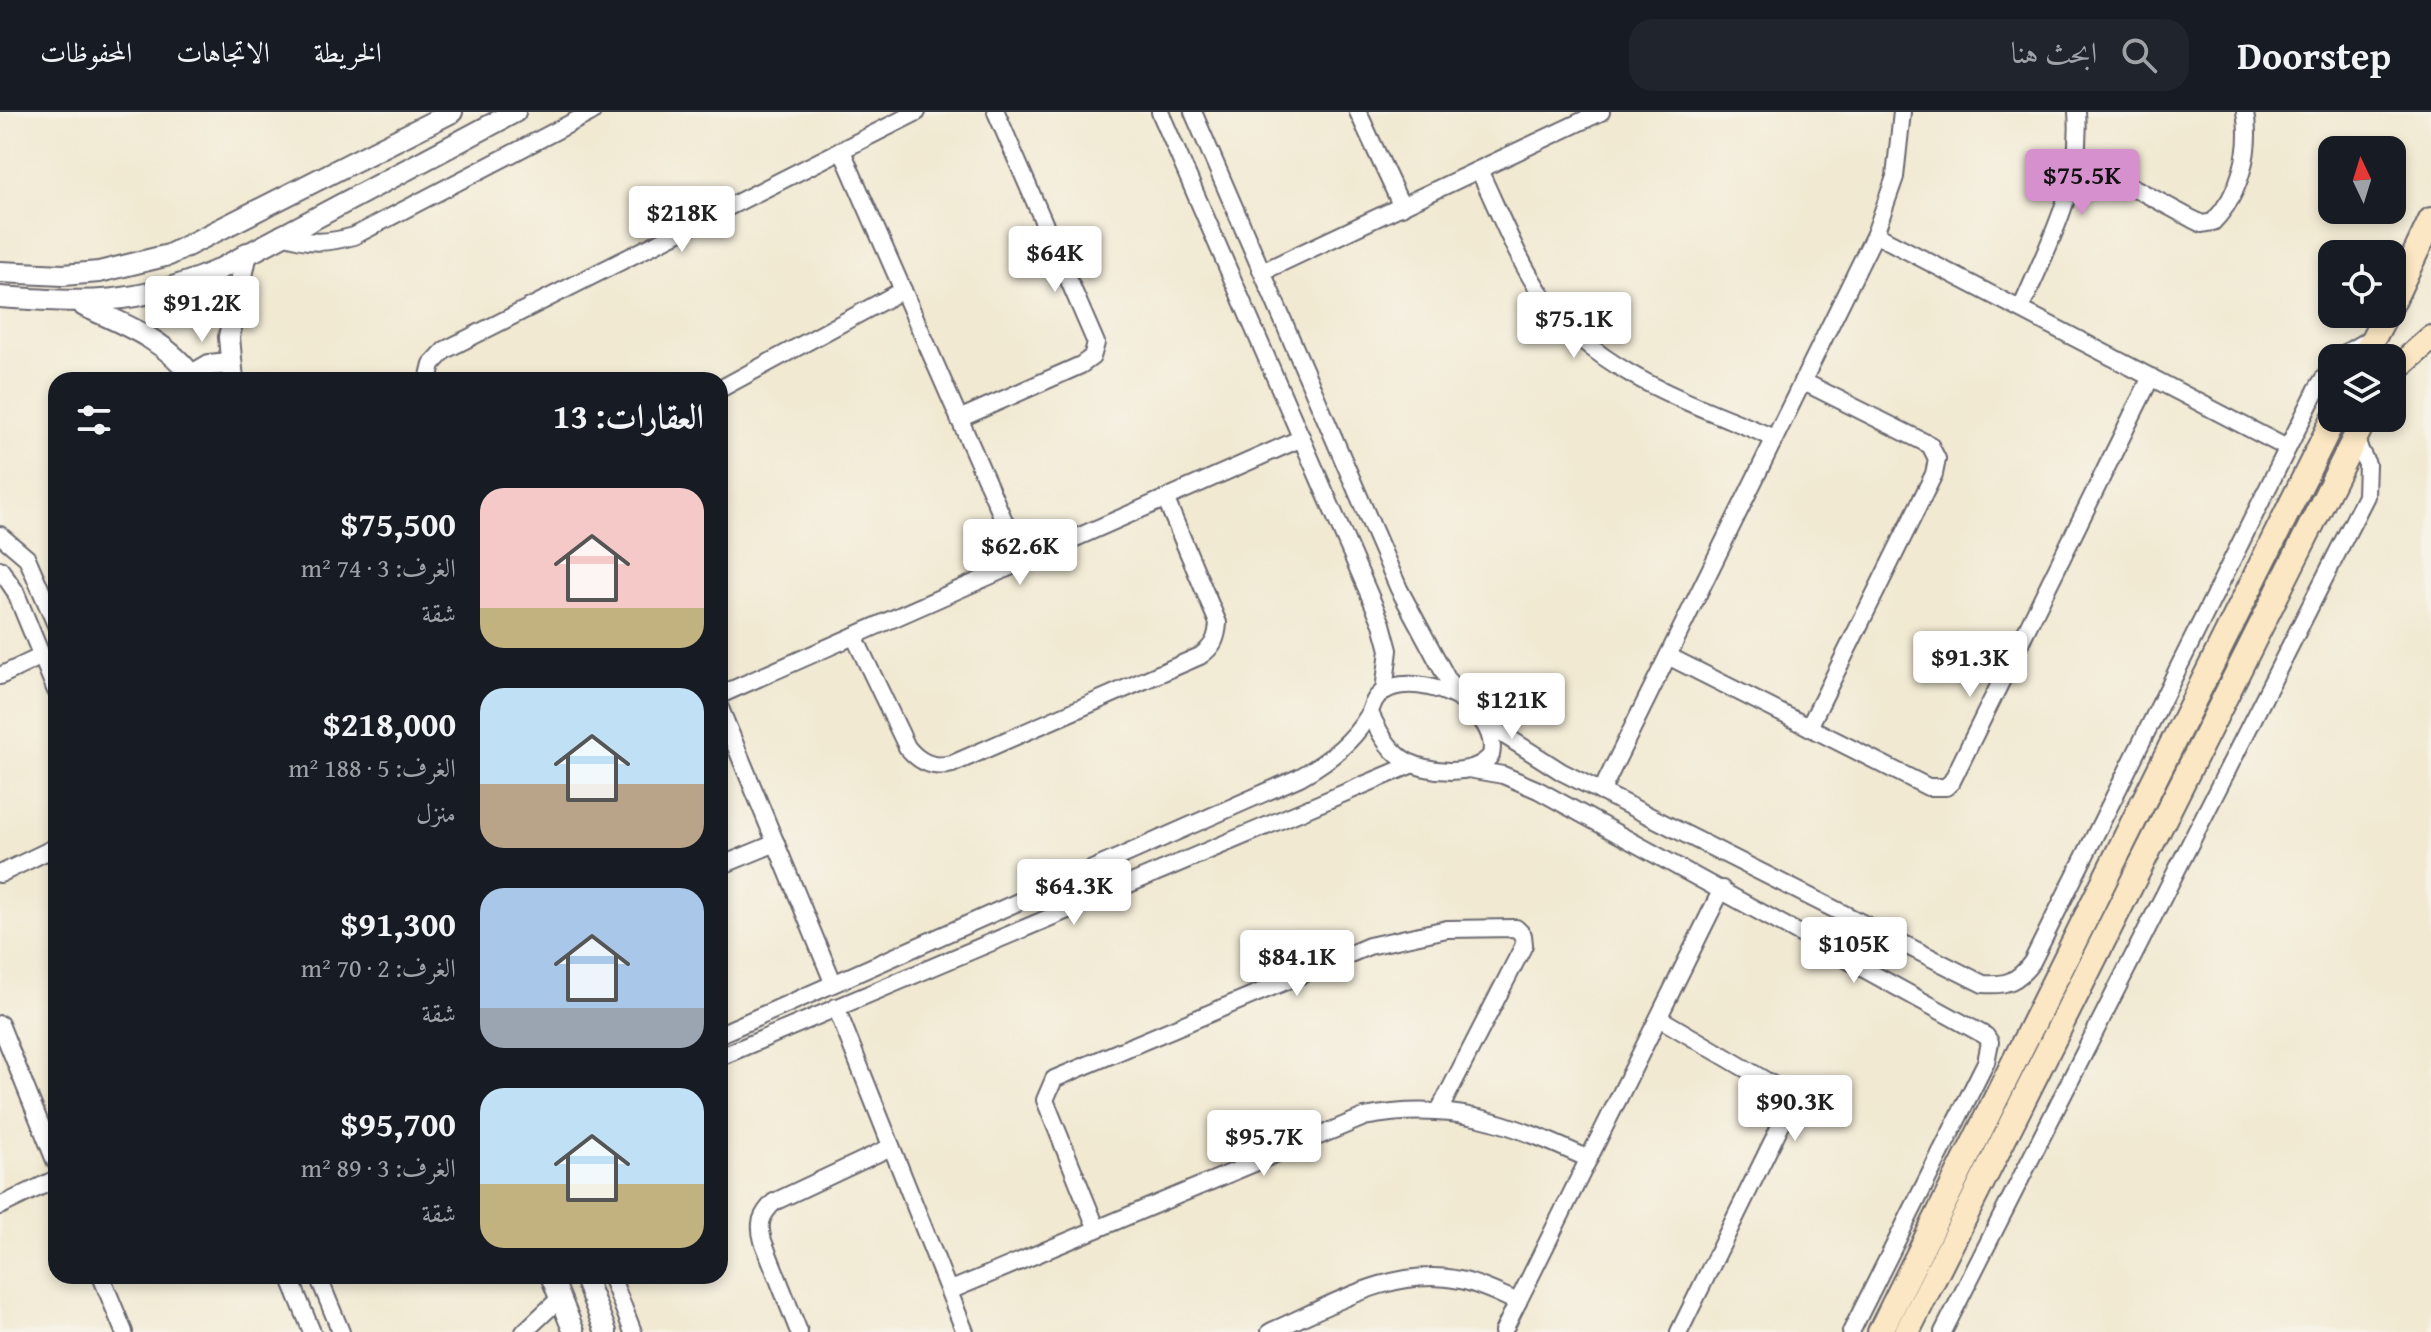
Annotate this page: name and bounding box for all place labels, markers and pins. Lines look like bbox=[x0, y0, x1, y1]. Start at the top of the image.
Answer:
pin: $75.5K bbox=[2017, 149, 2147, 217]
pin: $218K bbox=[626, 186, 738, 254]
pin: $64K bbox=[1008, 226, 1102, 294]
pin: $91.2K bbox=[137, 276, 267, 344]
pin: $75.1K bbox=[1509, 292, 1639, 360]
pin: $62.6K bbox=[955, 519, 1085, 587]
pin: $91.3K bbox=[1905, 631, 2035, 699]
pin: $121K bbox=[1456, 673, 1568, 741]
pin: $64.3K bbox=[1009, 859, 1139, 927]
pin: $105K bbox=[1798, 917, 1910, 985]
pin: $84.1K bbox=[1232, 930, 1362, 998]
pin: $90.3K bbox=[1730, 1075, 1860, 1143]
pin: $95.7K bbox=[1199, 1110, 1329, 1178]

